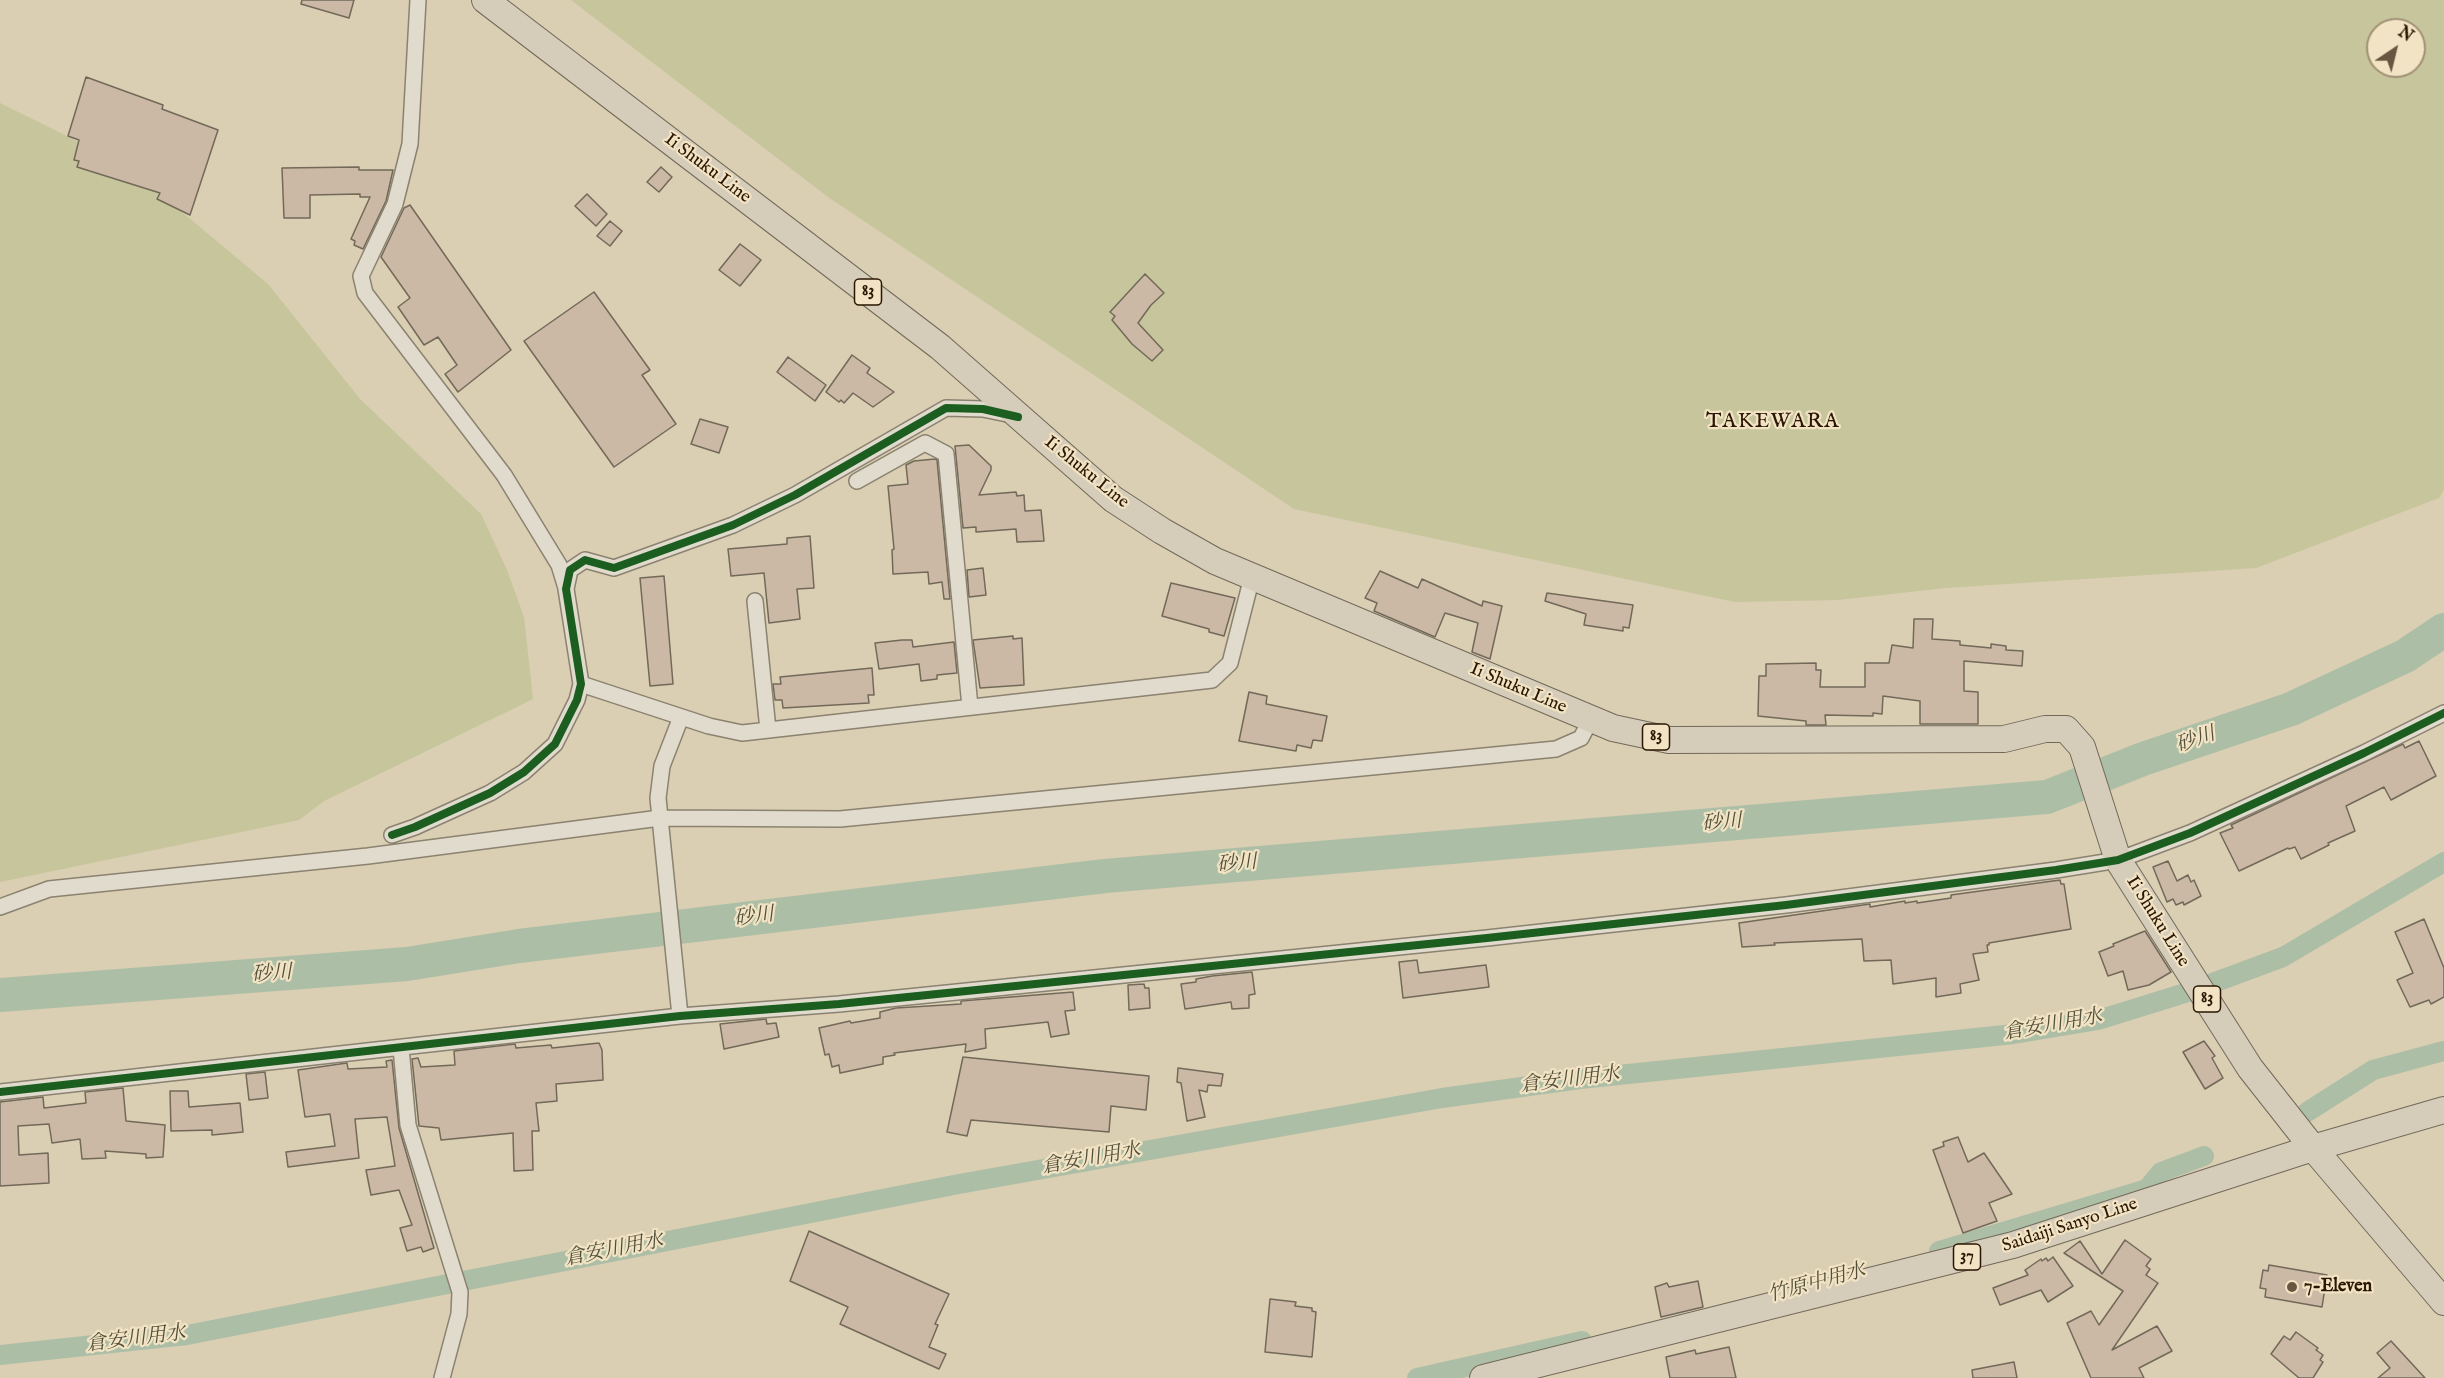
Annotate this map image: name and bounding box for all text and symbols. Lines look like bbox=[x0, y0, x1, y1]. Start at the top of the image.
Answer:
north arrow bbox=[2366, 18, 2426, 78]
text: N bbox=[2394, 23, 2417, 47]
street label: Ii Shuku Line bbox=[659, 129, 755, 209]
road number: 83 bbox=[854, 279, 882, 305]
district label: TAKEWARA bbox=[1706, 410, 1840, 436]
street label: Ii Shuku Line bbox=[1039, 432, 1133, 514]
street label: Ii Shuku Line bbox=[1466, 659, 1570, 719]
water label: 砂川 bbox=[2173, 723, 2219, 759]
road number: 83 bbox=[1642, 724, 1670, 750]
water label: 砂川 bbox=[1701, 810, 1743, 838]
water label: 砂川 bbox=[1216, 851, 1258, 879]
street label: Ii Shuku Line bbox=[2121, 873, 2193, 971]
water label: 砂川 bbox=[733, 904, 775, 932]
water label: 砂川 bbox=[251, 962, 293, 988]
road number: 83 bbox=[2194, 986, 2220, 1012]
water label: 倉安川用水 bbox=[2002, 1005, 2104, 1047]
water label: 倉安川用水 bbox=[1519, 1063, 1621, 1099]
water label: 倉安川用水 bbox=[1040, 1139, 1142, 1181]
street label: Saidaiji Sanyo Line bbox=[2000, 1194, 2140, 1258]
water label: 倉安川用水 bbox=[563, 1230, 665, 1272]
road number: 37 bbox=[1954, 1244, 1980, 1270]
water label: 竹原中用水 bbox=[1766, 1259, 1868, 1309]
place label: 7-Eleven bbox=[2304, 1276, 2372, 1298]
marker: 7-Eleven bbox=[2285, 1280, 2299, 1294]
water label: 倉安川用水 bbox=[85, 1322, 187, 1358]

